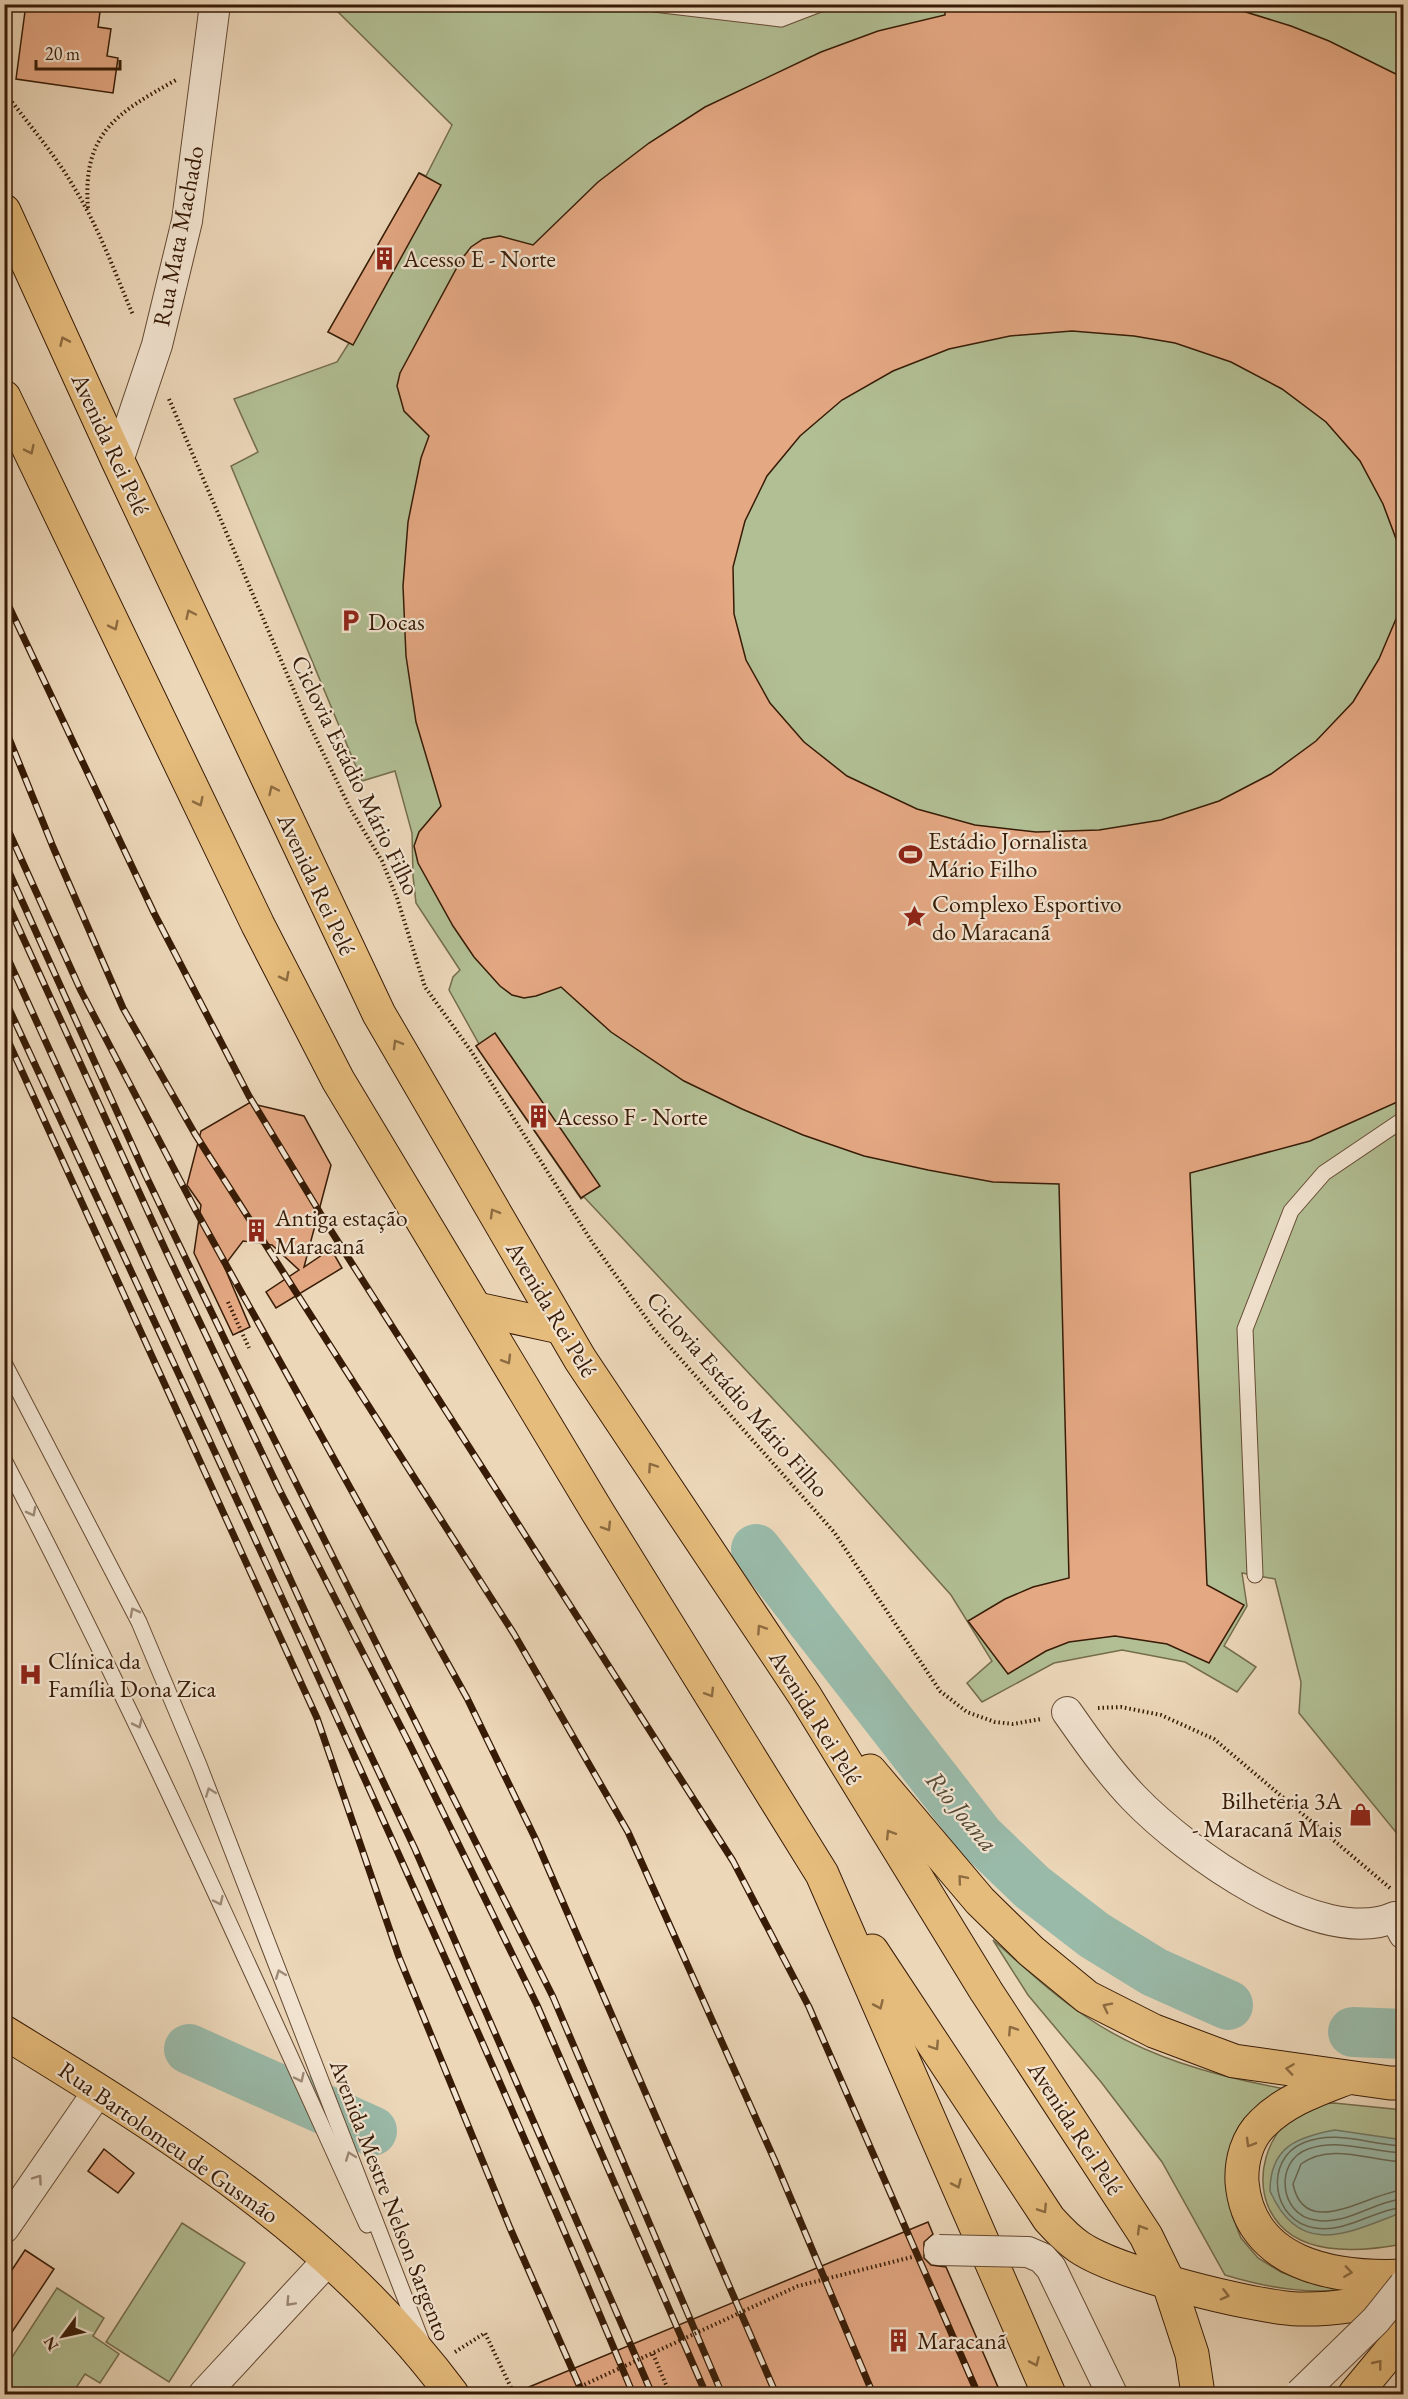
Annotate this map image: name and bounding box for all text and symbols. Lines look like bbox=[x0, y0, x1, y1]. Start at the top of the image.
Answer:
scale bar bbox=[36, 33, 120, 71]
text: 20 m bbox=[45, 42, 80, 65]
street label: Rua Mata Machado bbox=[145, 143, 211, 329]
place label: Acesso E - Norte bbox=[402, 243, 556, 274]
building icon: Acesso E - Norte bbox=[372, 245, 398, 271]
one-way arrow bbox=[60, 337, 72, 348]
street label: Avenida Rei Pelé bbox=[64, 367, 157, 520]
one-way arrow bbox=[22, 444, 34, 455]
place label: Docas bbox=[368, 606, 425, 637]
parking icon: Docas bbox=[337, 608, 363, 634]
one-way arrow bbox=[185, 609, 197, 620]
one-way arrow bbox=[107, 619, 119, 630]
street label: Ciclovia Estádio Mário Filho bbox=[284, 650, 428, 900]
one-way arrow bbox=[268, 786, 280, 797]
one-way arrow bbox=[191, 795, 203, 806]
street label: Avenida Rei Pelé bbox=[270, 807, 363, 960]
place label: Estádio Jornalista Mário Filho bbox=[928, 825, 1088, 884]
sports icon: Estádio Jornalista Mário Filho bbox=[897, 841, 923, 867]
place label: Complexo Esportivo do Maracanã bbox=[932, 888, 1122, 947]
place icon: Complexo Esportivo do Maracanã bbox=[901, 904, 927, 930]
one-way arrow bbox=[277, 970, 289, 981]
one-way arrow bbox=[392, 1040, 404, 1050]
place label: Acesso F - Norte bbox=[555, 1101, 708, 1132]
building icon: Acesso F - Norte bbox=[525, 1103, 551, 1129]
place label: Antiga estação Maracanã bbox=[274, 1202, 408, 1261]
one-way arrow bbox=[490, 1208, 502, 1219]
building icon: Antiga estação Maracanã bbox=[244, 1218, 270, 1244]
street label: Avenida Rei Pelé bbox=[499, 1235, 605, 1383]
street label: Ciclovia Estádio Mário Filho bbox=[640, 1284, 836, 1504]
one-way arrow bbox=[500, 1354, 512, 1364]
one-way arrow bbox=[649, 1463, 660, 1474]
one-way arrow bbox=[24, 1506, 36, 1517]
one-way arrow bbox=[599, 1521, 611, 1531]
one-way arrow bbox=[130, 1608, 141, 1619]
one-way arrow bbox=[757, 1625, 768, 1636]
street label: Avenida Rei Pelé bbox=[762, 1643, 870, 1790]
place label: Clínica da Família Dona Zica bbox=[48, 1645, 216, 1704]
hospital icon: Clínica da Família Dona Zica bbox=[17, 1661, 43, 1687]
one-way arrow bbox=[702, 1687, 714, 1697]
one-way arrow bbox=[130, 1718, 142, 1729]
water label: Rio Joana bbox=[918, 1763, 1006, 1859]
place label: Bilheteria 3A - Maracanã Mais bbox=[1192, 1785, 1342, 1844]
one-way arrow bbox=[205, 1787, 217, 1798]
shop icon: Bilheteria 3A - Maracanã Mais bbox=[1347, 1801, 1373, 1827]
one-way arrow bbox=[885, 1830, 897, 1840]
one-way arrow bbox=[958, 1875, 969, 1886]
one-way arrow bbox=[212, 1895, 224, 1906]
one-way arrow bbox=[275, 1969, 287, 1980]
one-way arrow bbox=[872, 1999, 884, 2010]
one-way arrow bbox=[1103, 2003, 1113, 2014]
one-way arrow bbox=[1008, 2026, 1019, 2037]
one-way arrow bbox=[928, 2039, 939, 2050]
street label: Rua Bartolomeu de Gusmão bbox=[53, 2054, 285, 2230]
street label: Avenida Mestre Nelson Sargento bbox=[323, 2054, 459, 2345]
street label: Avenida Rei Pelé bbox=[1021, 2055, 1131, 2201]
one-way arrow bbox=[1286, 2063, 1295, 2075]
one-way arrow bbox=[293, 2072, 305, 2083]
one-way arrow bbox=[1246, 2137, 1257, 2147]
one-way arrow bbox=[345, 2151, 358, 2162]
one-way arrow bbox=[31, 2175, 42, 2186]
one-way arrow bbox=[950, 2177, 962, 2188]
one-way arrow bbox=[1035, 2202, 1046, 2213]
one-way arrow bbox=[1137, 2225, 1149, 2235]
one-way arrow bbox=[1343, 2266, 1352, 2278]
one-way arrow bbox=[1219, 2287, 1229, 2300]
one-way arrow bbox=[286, 2295, 297, 2305]
north arrow bbox=[33, 2306, 93, 2366]
place label: Maracanã bbox=[917, 2325, 1007, 2356]
building icon: Maracanã bbox=[886, 2327, 912, 2353]
text: N bbox=[38, 2333, 63, 2355]
one-way arrow bbox=[1028, 2356, 1040, 2367]
one-way arrow bbox=[1371, 2360, 1382, 2371]

